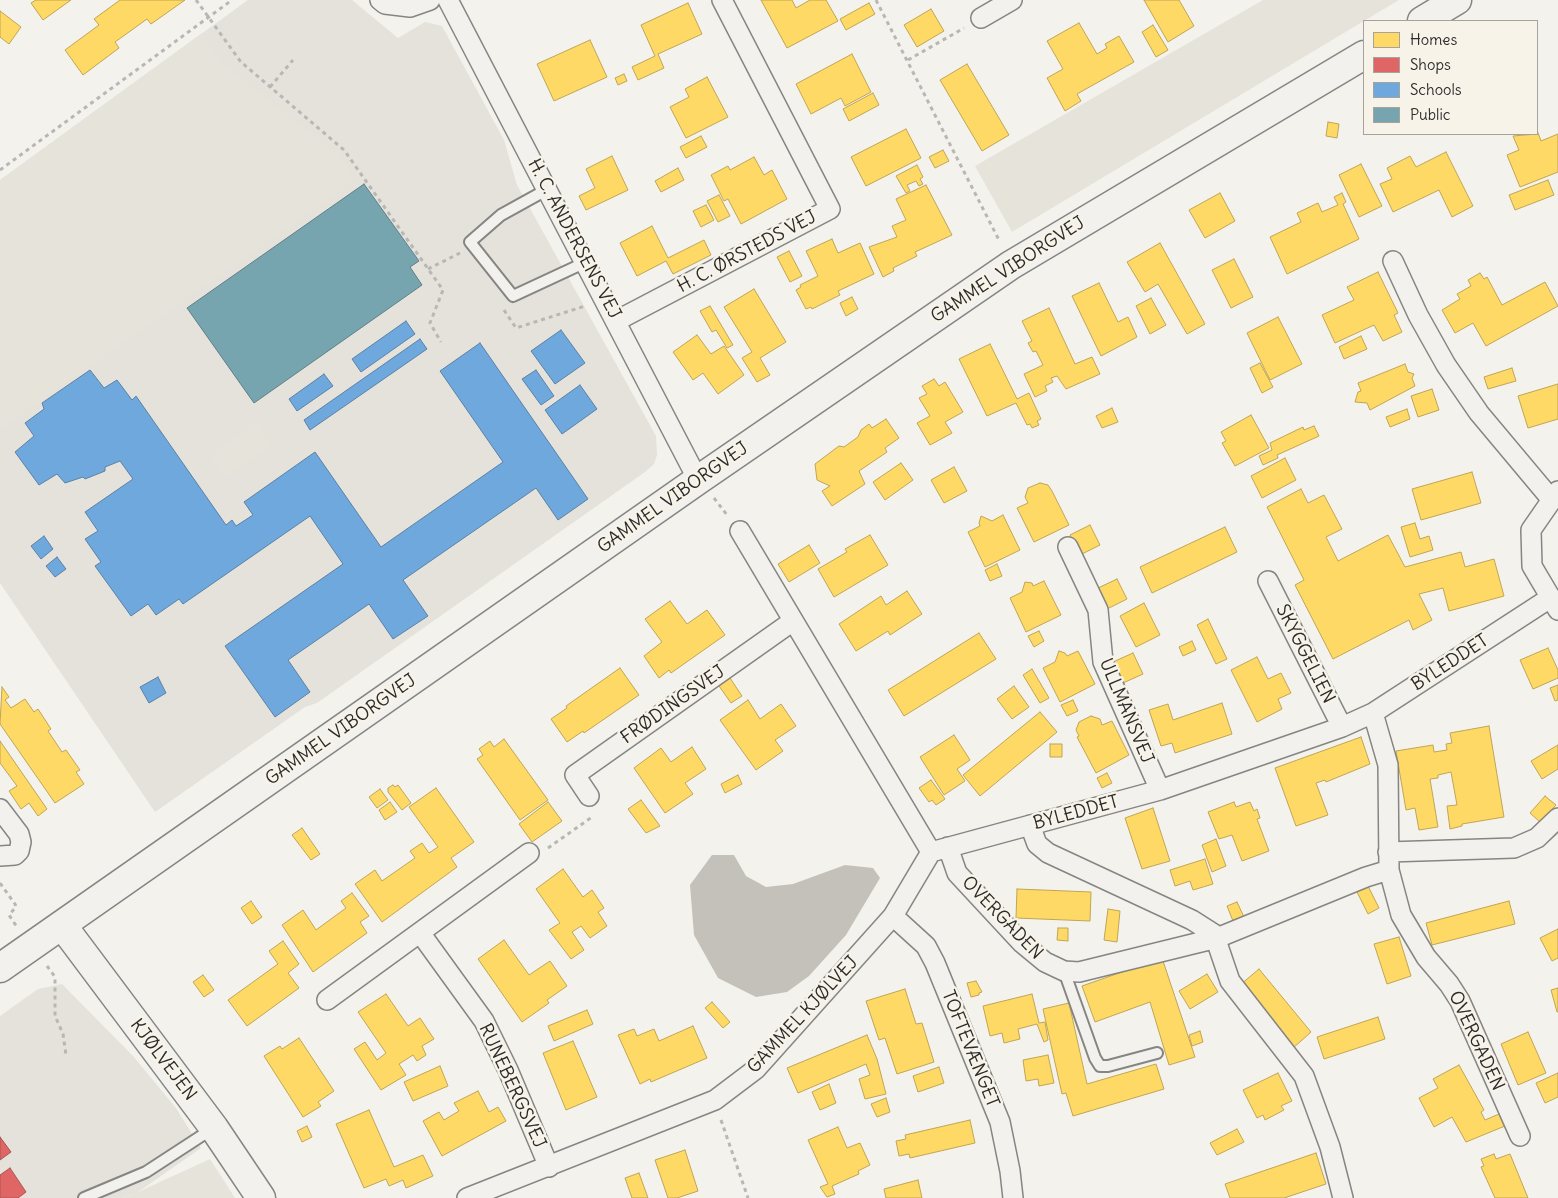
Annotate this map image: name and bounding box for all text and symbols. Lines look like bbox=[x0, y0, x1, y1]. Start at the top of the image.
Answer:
legend bbox=[1363, 20, 1538, 135]
text: Homes bbox=[1410, 30, 1457, 49]
text: Shops bbox=[1410, 55, 1451, 74]
text: Schools bbox=[1410, 80, 1462, 99]
text: Public bbox=[1410, 105, 1450, 124]
street label: H. C. ANDERSENS VEJ bbox=[523, 155, 625, 323]
street label: H. C. ØRSTEDS VEJ bbox=[674, 206, 820, 298]
street label: GAMMEL VIBORGVEJ bbox=[927, 212, 1089, 328]
street label: GAMMEL VIBORGVEJ bbox=[594, 438, 752, 558]
street label: SKYGGELIEN bbox=[1271, 601, 1339, 707]
street label: BYLEDDET bbox=[1407, 630, 1493, 696]
street label: ULLMANSVEJ bbox=[1094, 655, 1158, 767]
street label: FRØDINGSVEJ bbox=[617, 661, 729, 749]
street label: GAMMEL VIBORGVEJ bbox=[262, 670, 420, 790]
street label: BYLEDDET bbox=[1031, 791, 1121, 835]
street label: OVERGADEN bbox=[957, 872, 1047, 964]
street label: GAMMEL KJØLVEJ bbox=[743, 952, 863, 1078]
street label: TOFTEVÆNGET bbox=[937, 987, 1003, 1111]
street label: OVERGADEN bbox=[1444, 988, 1508, 1094]
street label: KJØLVEJEN bbox=[125, 1015, 201, 1105]
street label: RUNEBERGSVEJ bbox=[474, 1020, 550, 1152]

